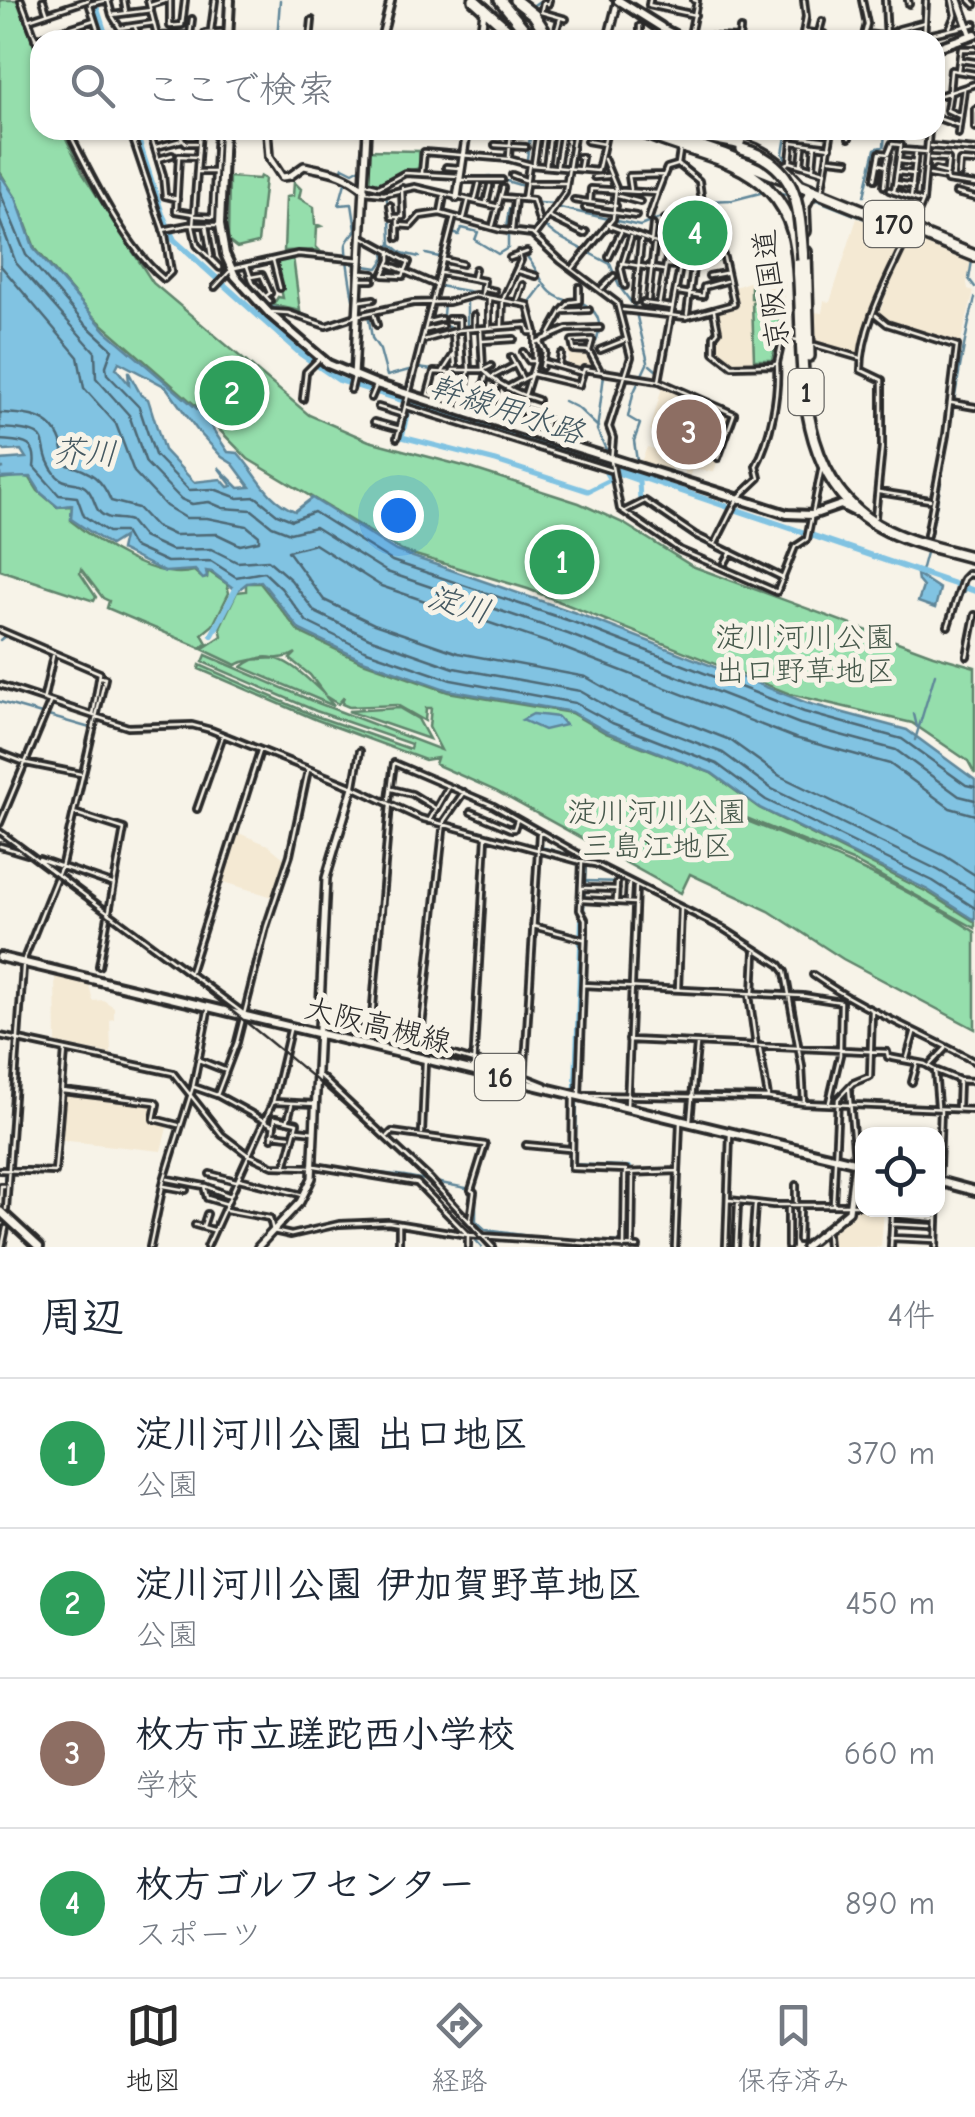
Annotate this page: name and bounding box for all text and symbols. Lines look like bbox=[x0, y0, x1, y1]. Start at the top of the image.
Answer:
search box bbox=[30, 30, 945, 140]
icon: search bbox=[65, 58, 120, 113]
text: ここで検索 bbox=[145, 68, 335, 112]
pin: 4 bbox=[662, 196, 728, 270]
road number: 170 bbox=[864, 201, 924, 247]
street label: 京阪国道 bbox=[747, 227, 796, 351]
pin: 2 bbox=[200, 356, 264, 430]
water label: 幹線用水路 bbox=[425, 367, 591, 452]
road number: 1 bbox=[788, 369, 824, 415]
pin: 3 bbox=[656, 394, 722, 470]
water label: 芥川 bbox=[52, 432, 118, 473]
your location bbox=[373, 490, 424, 541]
pin: 1 bbox=[530, 524, 594, 600]
water label: 淀川 bbox=[423, 578, 495, 631]
park label: 淀川河川公園 出口野草地区 bbox=[715, 620, 895, 689]
park label: 淀川河川公園 三島江地区 bbox=[567, 795, 747, 864]
street label: 大阪高槻線 bbox=[301, 990, 455, 1061]
road number: 16 bbox=[475, 1054, 525, 1100]
map controls bbox=[855, 1127, 945, 1217]
button: locate bbox=[855, 1127, 945, 1217]
text: 周辺 bbox=[40, 1293, 124, 1342]
text: 4件 bbox=[888, 1297, 935, 1334]
text: 淀川河川公園 出口地区 bbox=[135, 1413, 529, 1457]
text: 1 bbox=[66, 1435, 79, 1472]
text: 370 m bbox=[847, 1435, 935, 1472]
text: 公園 bbox=[135, 1466, 199, 1503]
text: 淀川河川公園 伊加賀野草地区 bbox=[135, 1563, 643, 1607]
text: 2 bbox=[65, 1585, 80, 1622]
text: 450 m bbox=[846, 1585, 935, 1622]
text: 公園 bbox=[135, 1616, 199, 1653]
text: 枚方市立蹉跎西小学校 bbox=[135, 1713, 515, 1757]
text: 3 bbox=[65, 1735, 80, 1772]
text: 660 m bbox=[844, 1735, 935, 1772]
text: 学校 bbox=[135, 1766, 199, 1803]
text: 枚方ゴルフセンター bbox=[135, 1863, 475, 1907]
text: 4 bbox=[65, 1885, 80, 1922]
text: 890 m bbox=[845, 1885, 935, 1922]
text: スポーツ bbox=[135, 1916, 262, 1953]
tab: 地図 bbox=[125, 1998, 181, 2098]
tab: 経路 bbox=[431, 1998, 488, 2098]
tab: 保存済み bbox=[738, 1998, 850, 2098]

